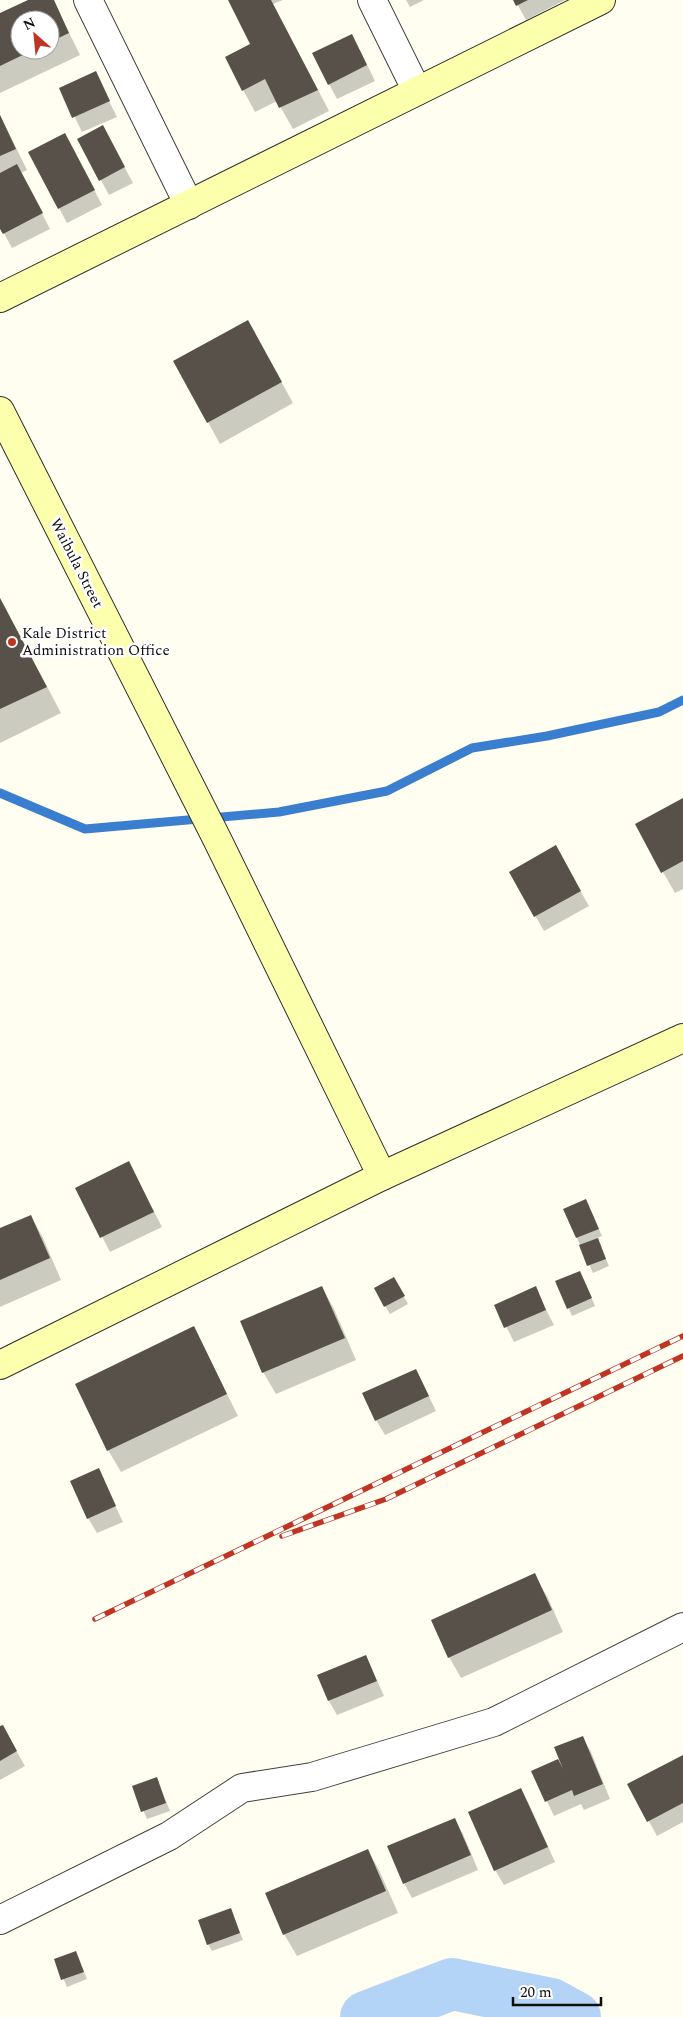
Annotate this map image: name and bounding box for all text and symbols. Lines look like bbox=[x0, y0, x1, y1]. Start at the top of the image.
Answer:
north arrow bbox=[10, 10, 60, 60]
text: N bbox=[19, 12, 39, 36]
street label: Waibula Street bbox=[44, 514, 109, 612]
place label: Kale District Administration Office bbox=[22, 622, 170, 662]
marker: Kale District Administration Office bbox=[6, 636, 18, 648]
scale bar bbox=[513, 1974, 600, 2006]
text: 20 m bbox=[520, 1981, 552, 2004]

